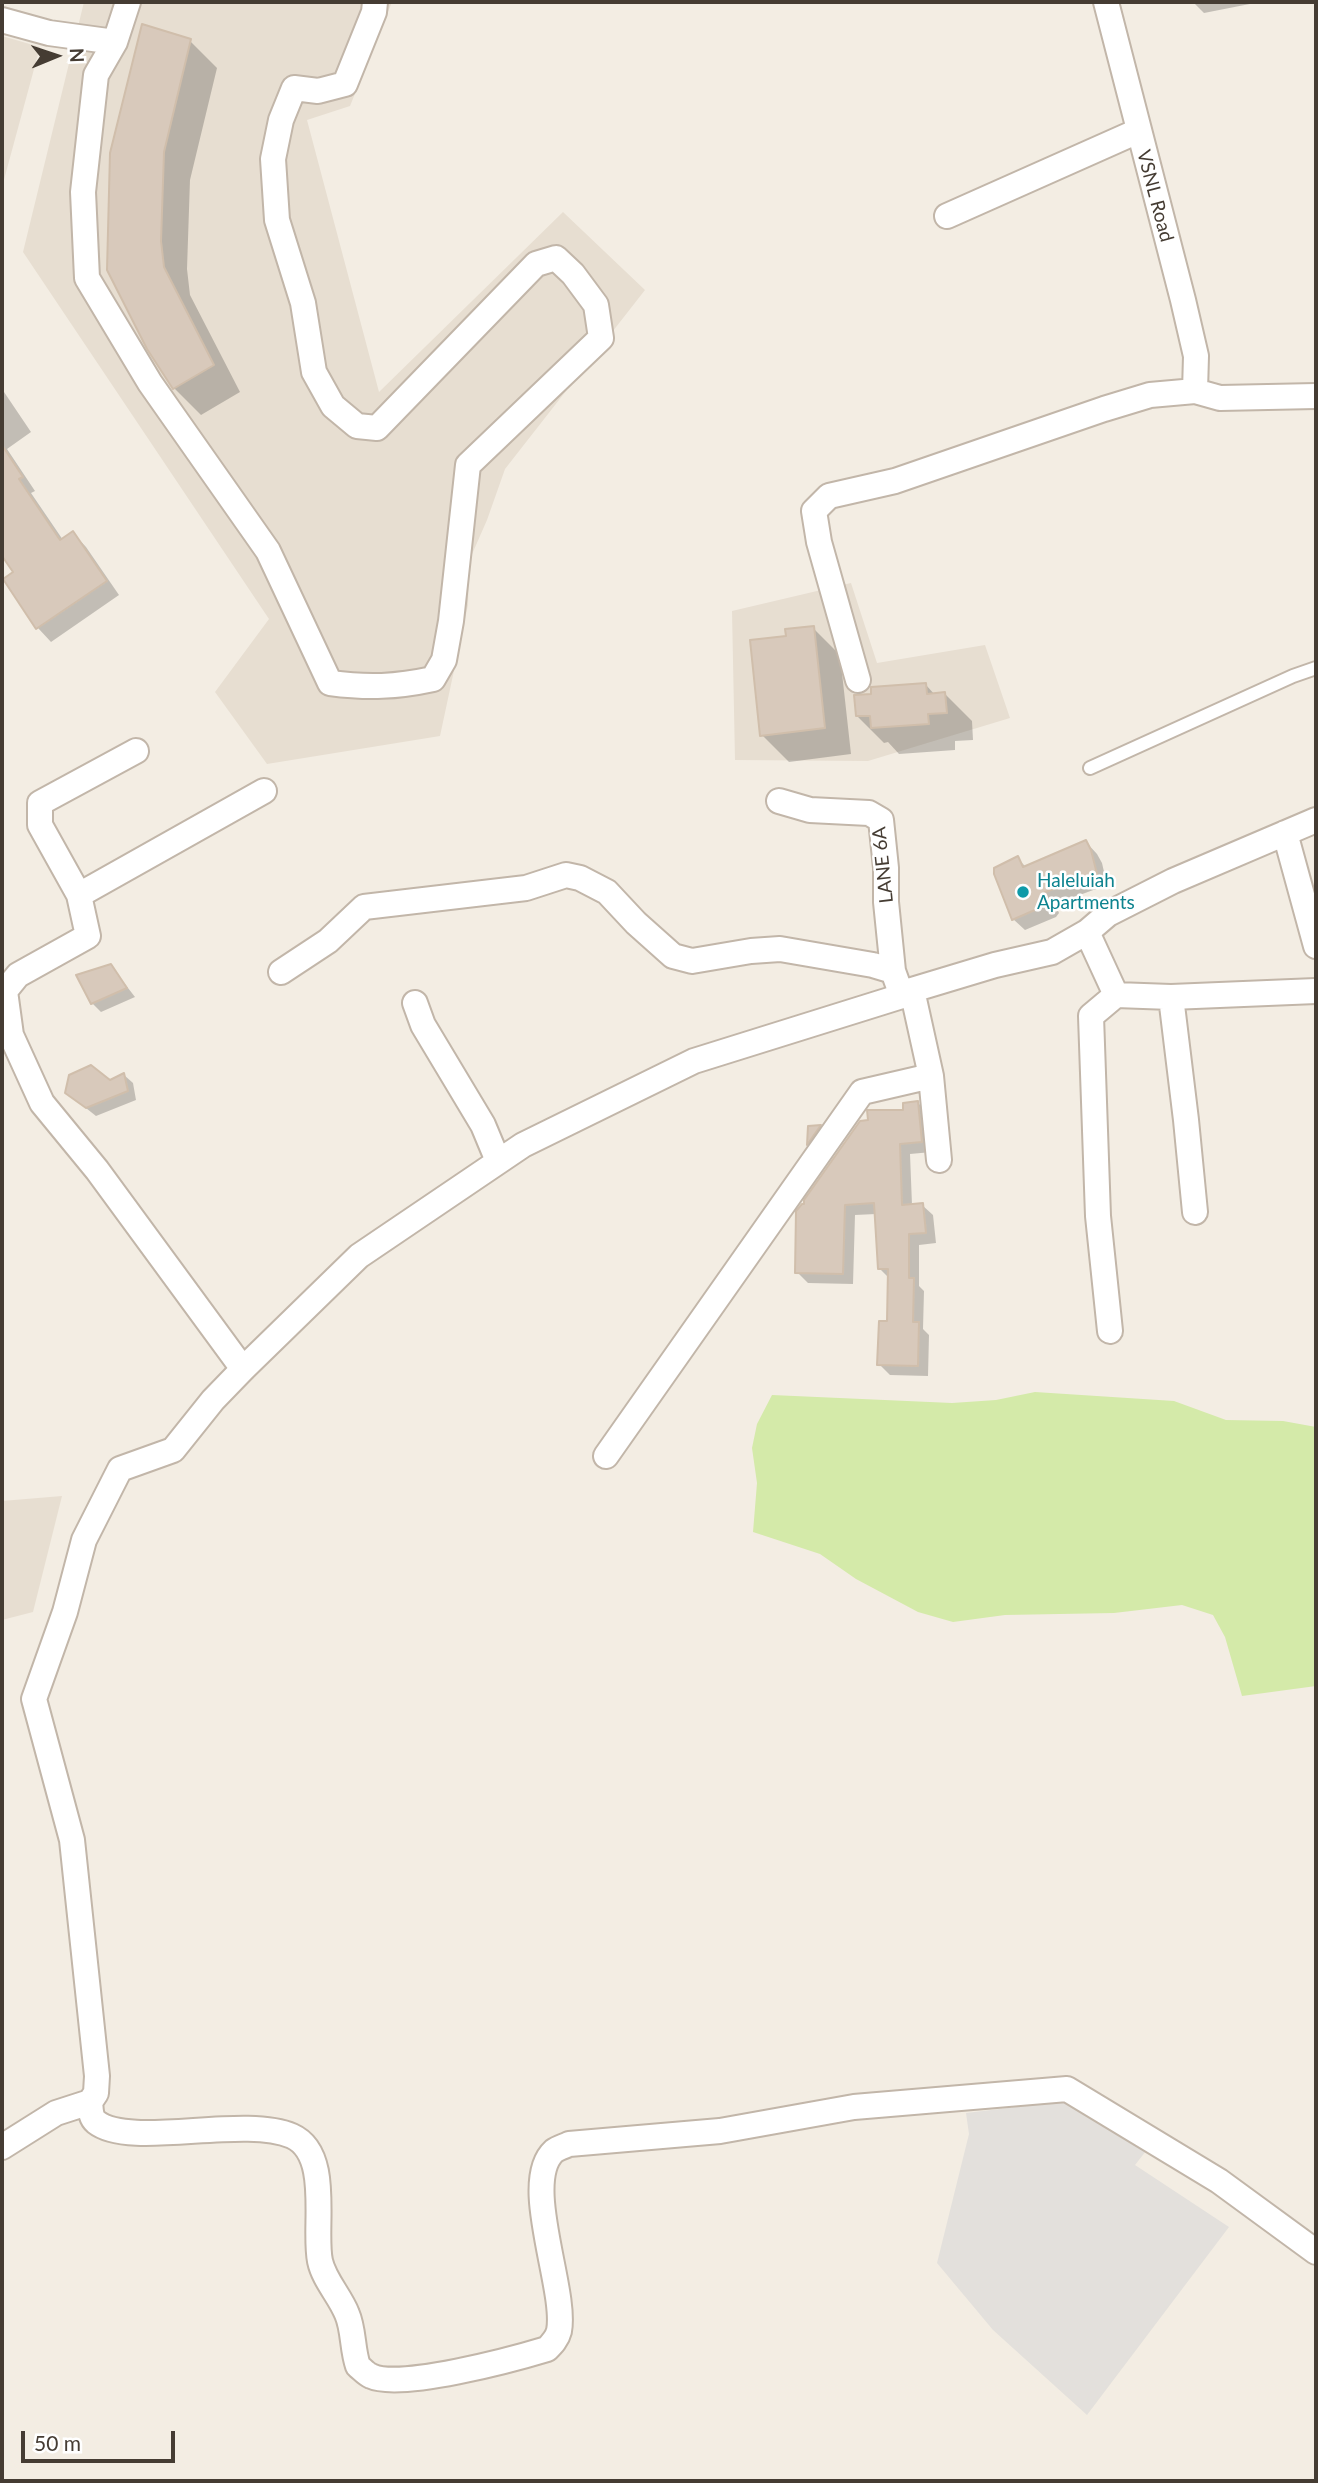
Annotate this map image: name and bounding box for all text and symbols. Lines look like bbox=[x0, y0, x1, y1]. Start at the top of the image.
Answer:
north arrow bbox=[21, 21, 91, 91]
text: N bbox=[66, 48, 89, 63]
street label: VSNL Road bbox=[1132, 148, 1178, 244]
street label: LANE 6A bbox=[868, 826, 898, 904]
place label: Haleluiah Apartments bbox=[1037, 870, 1135, 914]
marker: Haleluiah Apartments bbox=[1015, 884, 1031, 900]
scale bar bbox=[24, 2416, 178, 2460]
text: 50 m bbox=[34, 2430, 81, 2455]

